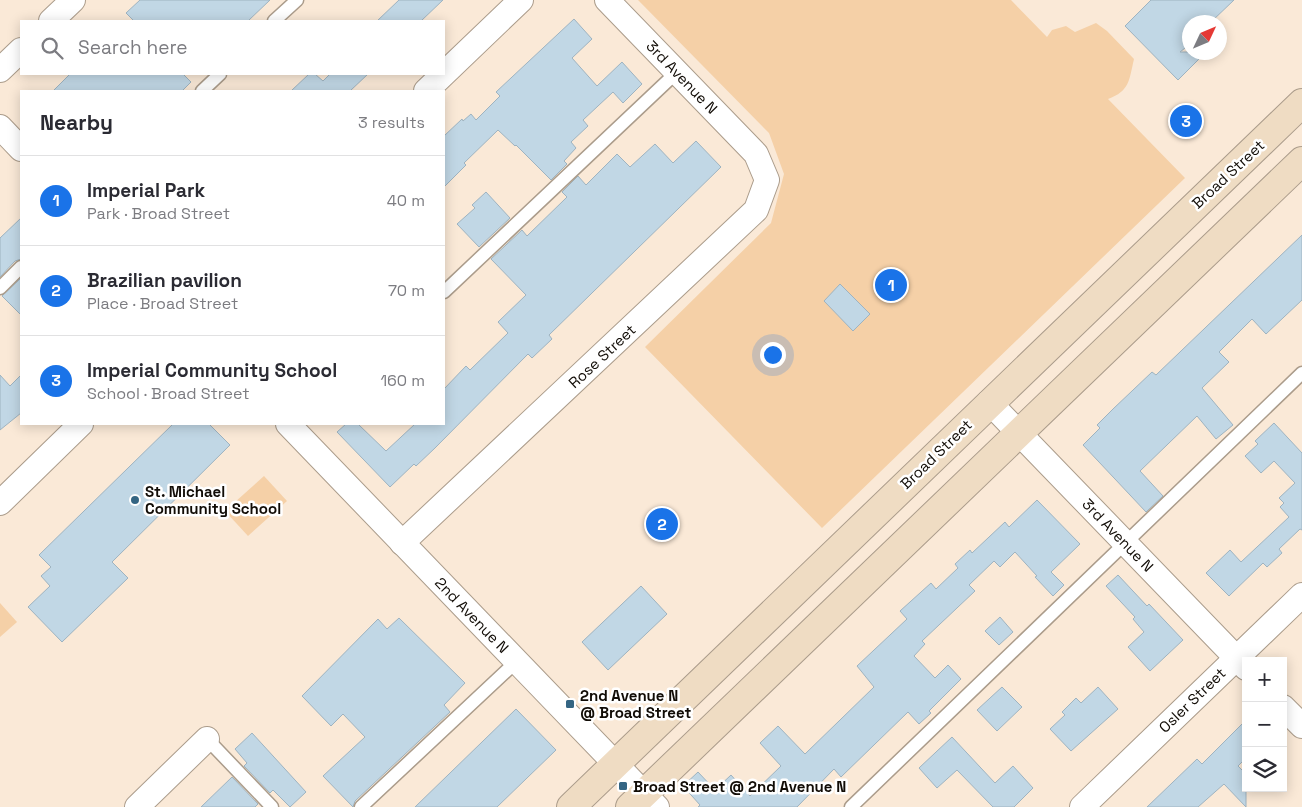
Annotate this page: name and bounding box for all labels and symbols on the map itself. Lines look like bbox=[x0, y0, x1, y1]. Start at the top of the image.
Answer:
north arrow bbox=[1182, 15, 1227, 60]
street label: 3rd Avenue N bbox=[642, 36, 722, 118]
pin: 3 bbox=[1170, 102, 1202, 140]
street label: Broad Street bbox=[1188, 135, 1268, 212]
pin: 1 bbox=[875, 266, 907, 304]
street label: Rose Street bbox=[564, 320, 640, 392]
your location bbox=[760, 342, 786, 368]
street label: Broad Street bbox=[896, 415, 976, 493]
place label: St. Michael Community School bbox=[145, 482, 281, 518]
marker: St. Michael Community School bbox=[129, 494, 141, 506]
street label: 3rd Avenue N bbox=[1078, 494, 1158, 576]
pin: 2 bbox=[646, 505, 678, 543]
street label: 2nd Avenue N bbox=[431, 573, 513, 657]
street label: Osler Street bbox=[1155, 663, 1230, 737]
place label: 2nd Avenue N @ Broad Street bbox=[580, 686, 691, 722]
marker: 2nd Avenue N @ Broad Street bbox=[564, 698, 576, 710]
place label: Broad Street @ 2nd Avenue N bbox=[633, 777, 846, 796]
marker: Broad Street @ 2nd Avenue N bbox=[617, 780, 629, 792]

